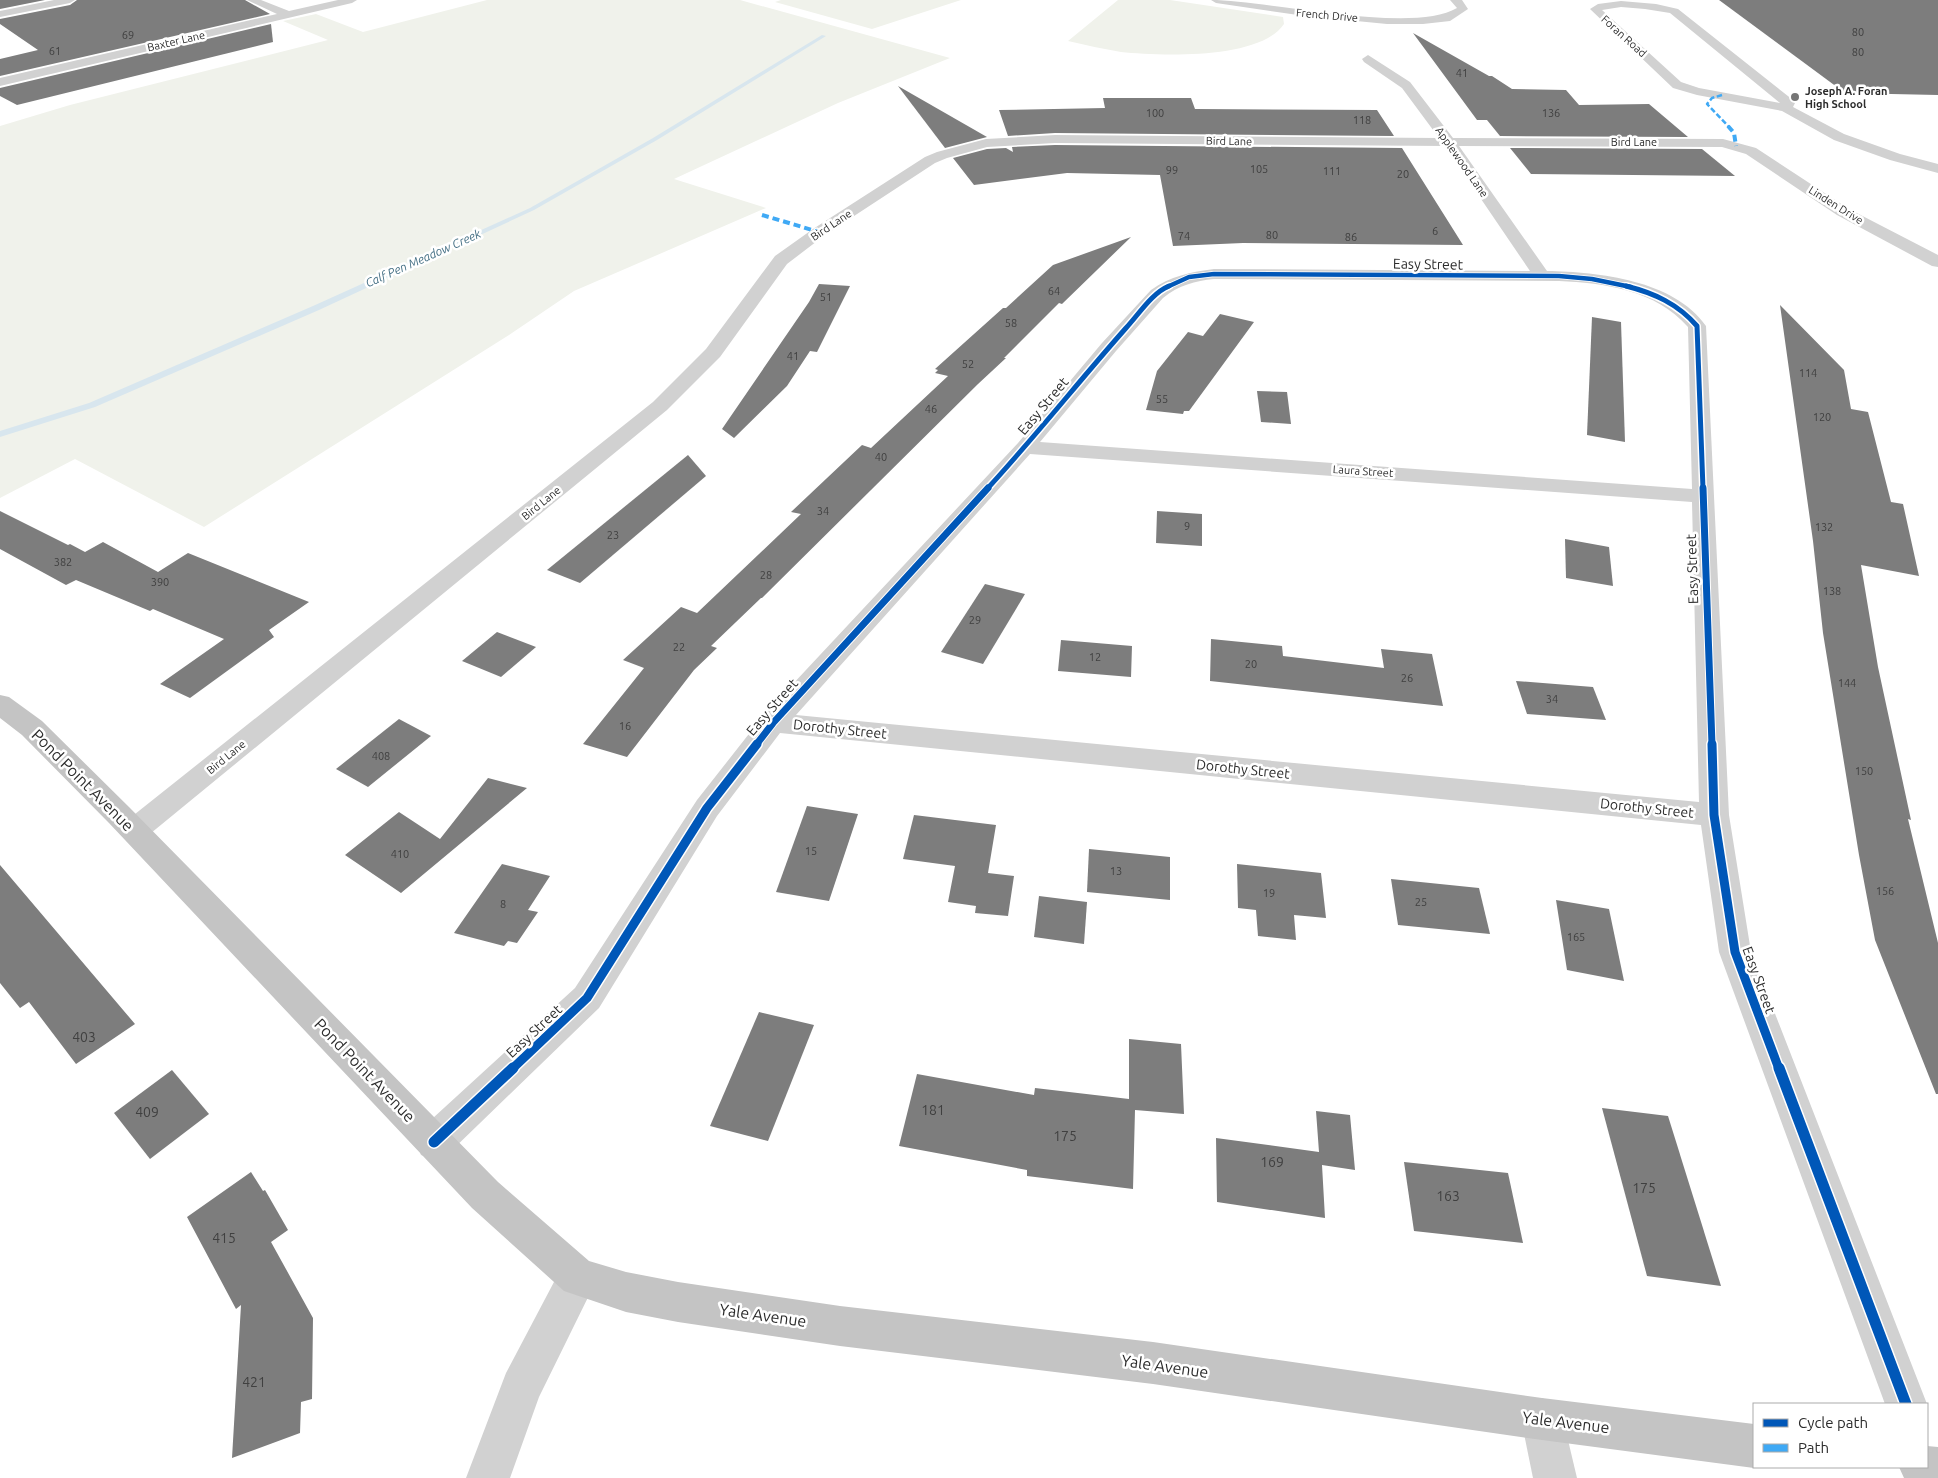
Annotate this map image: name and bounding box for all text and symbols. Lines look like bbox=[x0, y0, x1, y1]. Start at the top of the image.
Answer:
street label: French Drive bbox=[1296, 6, 1358, 24]
street label: Foran Road bbox=[1599, 13, 1649, 59]
house number: 80 bbox=[1852, 26, 1864, 38]
house number: 69 bbox=[122, 29, 134, 41]
street label: Baxter Lane bbox=[146, 29, 206, 53]
house number: 61 bbox=[49, 45, 61, 57]
house number: 80 bbox=[1852, 46, 1864, 58]
house number: 41 bbox=[1456, 67, 1468, 79]
place label: Joseph A. Foran High School bbox=[1805, 85, 1887, 110]
marker: Joseph A. Foran High School bbox=[1789, 91, 1801, 103]
house number: 100 bbox=[1146, 107, 1164, 119]
house number: 136 bbox=[1542, 107, 1560, 119]
house number: 118 bbox=[1353, 114, 1371, 126]
street label: Applewood Lane bbox=[1433, 125, 1491, 199]
street label: Bird Lane bbox=[1206, 135, 1252, 147]
street label: Bird Lane bbox=[1611, 136, 1657, 148]
house number: 105 bbox=[1250, 163, 1268, 175]
house number: 99 bbox=[1166, 164, 1178, 176]
house number: 111 bbox=[1323, 165, 1341, 177]
house number: 20 bbox=[1397, 168, 1409, 180]
street label: Linden Drive bbox=[1807, 184, 1865, 226]
street label: Bird Lane bbox=[808, 207, 854, 243]
house number: 6 bbox=[1432, 225, 1438, 237]
water label: Calf Pen Meadow Creek bbox=[363, 226, 484, 289]
house number: 80 bbox=[1266, 229, 1278, 241]
house number: 74 bbox=[1178, 230, 1190, 242]
house number: 86 bbox=[1345, 231, 1357, 243]
street label: Easy Street bbox=[1393, 255, 1464, 273]
house number: 64 bbox=[1048, 285, 1060, 297]
house number: 51 bbox=[820, 291, 832, 303]
house number: 58 bbox=[1005, 317, 1017, 329]
house number: 41 bbox=[787, 350, 799, 362]
house number: 52 bbox=[962, 358, 974, 370]
house number: 114 bbox=[1799, 367, 1817, 379]
street label: Easy Street bbox=[1014, 374, 1072, 438]
house number: 55 bbox=[1156, 393, 1168, 405]
house number: 46 bbox=[925, 403, 937, 415]
house number: 120 bbox=[1813, 411, 1831, 423]
house number: 40 bbox=[875, 451, 887, 463]
street label: Laura Street bbox=[1332, 463, 1394, 479]
street label: Bird Lane bbox=[519, 484, 563, 522]
house number: 34 bbox=[817, 505, 829, 517]
house number: 9 bbox=[1184, 520, 1190, 532]
house number: 132 bbox=[1815, 521, 1833, 533]
house number: 23 bbox=[607, 529, 619, 541]
street label: Easy Street bbox=[1683, 533, 1701, 604]
house number: 382 bbox=[54, 556, 72, 568]
house number: 28 bbox=[760, 569, 772, 581]
house number: 390 bbox=[151, 576, 169, 588]
house number: 138 bbox=[1823, 585, 1841, 597]
house number: 29 bbox=[969, 614, 981, 626]
house number: 22 bbox=[673, 641, 685, 653]
house number: 12 bbox=[1089, 651, 1101, 663]
house number: 20 bbox=[1245, 658, 1257, 670]
house number: 26 bbox=[1401, 672, 1413, 684]
street label: Easy Street bbox=[743, 675, 801, 739]
house number: 144 bbox=[1838, 677, 1856, 689]
house number: 34 bbox=[1546, 693, 1558, 705]
street label: Dorothy Street bbox=[792, 716, 888, 742]
house number: 16 bbox=[619, 720, 631, 732]
street label: Pond Point Avenue bbox=[28, 725, 138, 835]
street label: Bird Lane bbox=[204, 738, 248, 776]
house number: 408 bbox=[372, 750, 390, 762]
street label: Dorothy Street bbox=[1195, 756, 1291, 782]
house number: 150 bbox=[1855, 765, 1873, 777]
street label: Dorothy Street bbox=[1599, 795, 1695, 821]
house number: 15 bbox=[805, 845, 817, 857]
house number: 410 bbox=[391, 848, 409, 860]
house number: 13 bbox=[1110, 865, 1122, 877]
house number: 156 bbox=[1876, 885, 1894, 897]
house number: 19 bbox=[1263, 887, 1275, 899]
house number: 25 bbox=[1415, 896, 1427, 908]
house number: 8 bbox=[500, 898, 506, 910]
house number: 165 bbox=[1567, 931, 1585, 943]
street label: Easy Street bbox=[1739, 944, 1779, 1016]
street label: Easy Street bbox=[503, 1001, 565, 1061]
street label: Pond Point Avenue bbox=[311, 1015, 419, 1125]
house number: 403 bbox=[72, 1029, 96, 1045]
house number: 181 bbox=[921, 1102, 945, 1118]
house number: 409 bbox=[135, 1104, 159, 1120]
house number: 175 bbox=[1053, 1128, 1077, 1144]
house number: 169 bbox=[1260, 1154, 1284, 1170]
house number: 175 bbox=[1632, 1180, 1656, 1196]
house number: 163 bbox=[1436, 1188, 1460, 1204]
house number: 415 bbox=[212, 1230, 236, 1246]
street label: Yale Avenue bbox=[718, 1300, 808, 1330]
street label: Yale Avenue bbox=[1120, 1351, 1210, 1381]
house number: 421 bbox=[242, 1374, 266, 1390]
legend bbox=[1753, 1403, 1928, 1468]
street label: Yale Avenue bbox=[1521, 1408, 1611, 1436]
text: Cycle path bbox=[1798, 1414, 1868, 1431]
text: Path bbox=[1798, 1439, 1829, 1456]

